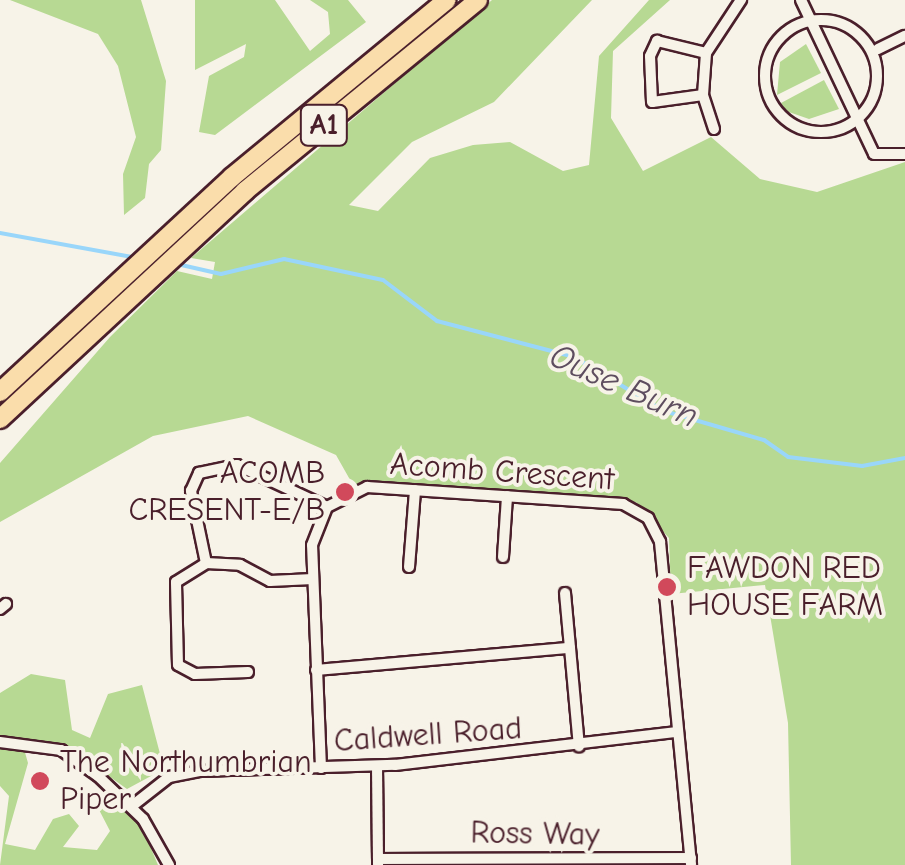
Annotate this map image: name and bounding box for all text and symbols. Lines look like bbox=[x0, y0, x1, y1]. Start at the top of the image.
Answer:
road number: A1 bbox=[299, 100, 349, 150]
water label: Ouse Burn bbox=[543, 335, 705, 437]
street label: Acomb Crescent bbox=[389, 445, 615, 499]
place label: ACOMB CRESENT-E/B bbox=[129, 455, 325, 530]
marker: ACOMB CRESENT-E/B bbox=[334, 481, 356, 503]
place label: FAWDON RED HOUSE FARM bbox=[687, 550, 883, 625]
marker: FAWDON RED HOUSE FARM bbox=[656, 576, 678, 598]
street label: Caldwell Road bbox=[333, 709, 523, 761]
place label: The Northumbrian Piper bbox=[60, 744, 312, 819]
marker: The Northumbrian Piper bbox=[29, 770, 51, 792]
street label: Ross Way bbox=[470, 814, 600, 854]

